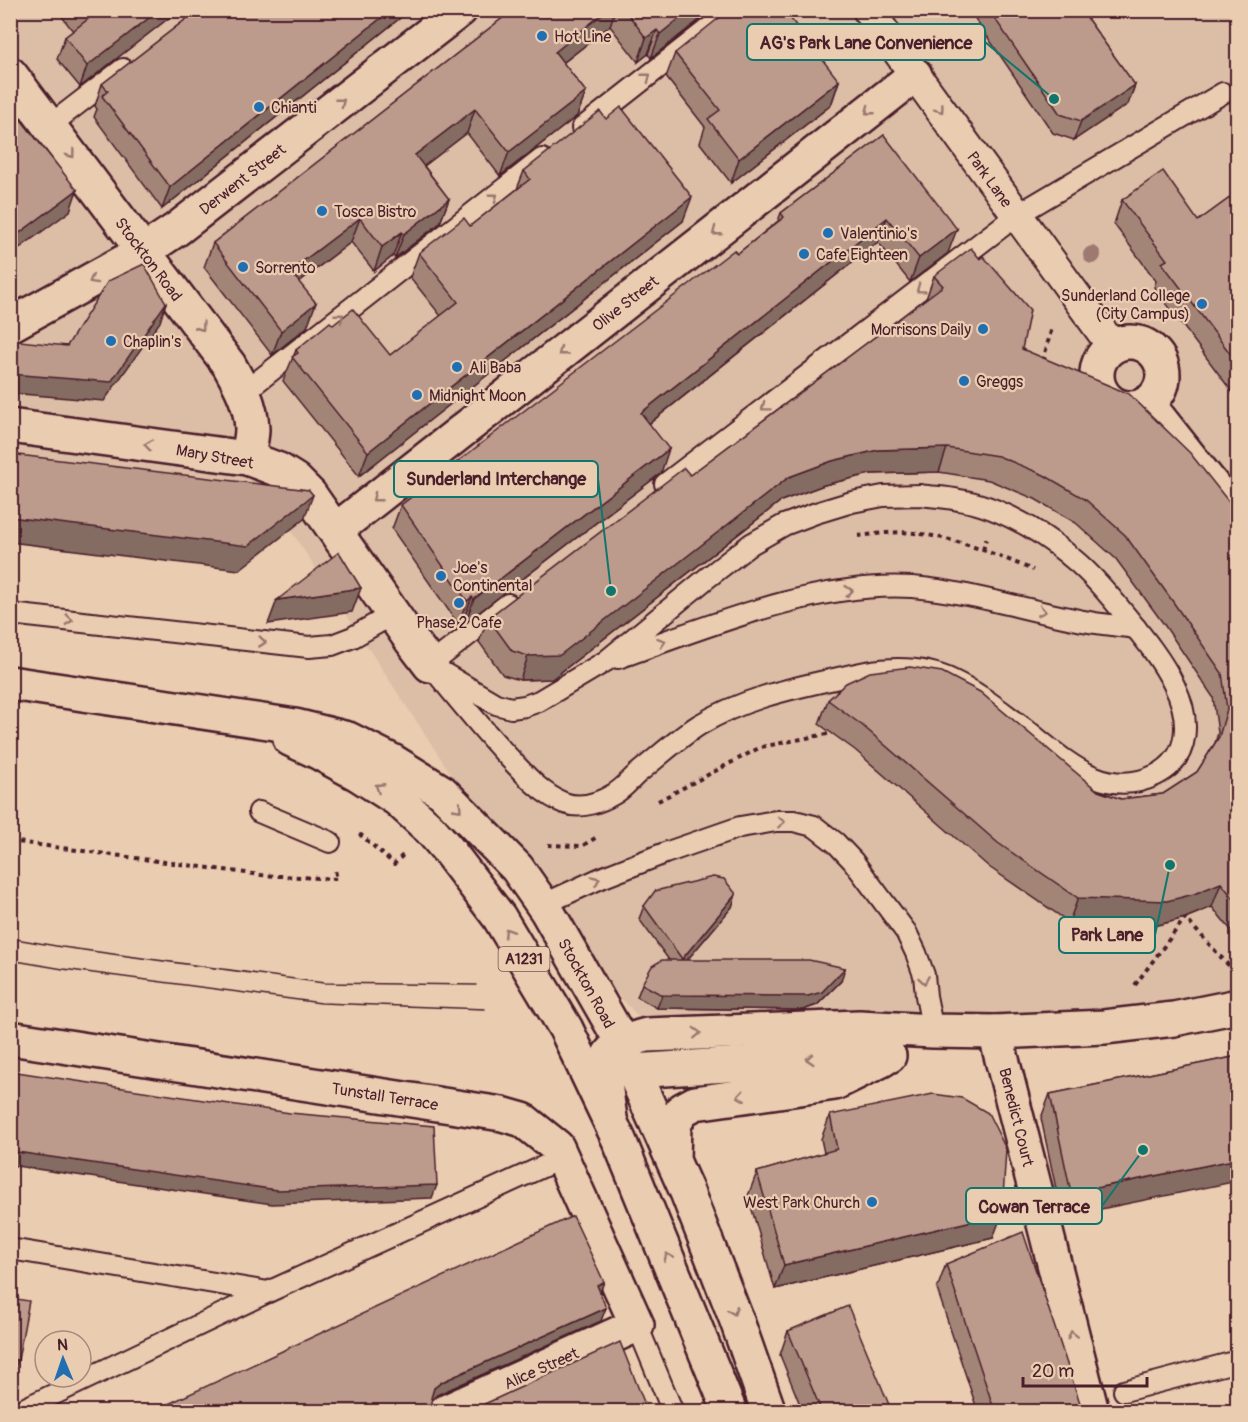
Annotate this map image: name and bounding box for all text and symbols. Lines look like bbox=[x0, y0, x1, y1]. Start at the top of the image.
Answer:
callout: AG's Park Lane Convenience bbox=[747, 24, 985, 60]
place label: Hot Line bbox=[554, 27, 611, 47]
marker: Hot Line bbox=[535, 29, 549, 43]
text: AG's Park Lane Convenience bbox=[759, 32, 974, 55]
one-way arrow bbox=[640, 74, 651, 85]
place label: Chianti bbox=[271, 98, 317, 118]
one-way arrow bbox=[335, 99, 346, 110]
marker: Chianti bbox=[252, 100, 266, 114]
one-way arrow bbox=[932, 102, 943, 113]
one-way arrow bbox=[865, 104, 876, 115]
street label: Derwent Street bbox=[195, 139, 290, 220]
one-way arrow bbox=[64, 148, 75, 159]
street label: Park Lane bbox=[962, 148, 1016, 212]
one-way arrow bbox=[487, 194, 498, 205]
place label: Tosca Bistro bbox=[334, 202, 417, 222]
marker: Tosca Bistro bbox=[315, 204, 329, 218]
street label: Stockton Road bbox=[110, 214, 186, 305]
one-way arrow bbox=[711, 224, 722, 235]
place label: Valentinio's bbox=[840, 224, 917, 244]
marker: Valentinio's bbox=[821, 226, 835, 240]
place label: Cafe Eighteen bbox=[816, 245, 908, 265]
marker: Cafe Eighteen bbox=[797, 247, 811, 261]
place label: Sorrento bbox=[255, 258, 316, 278]
marker: Sorrento bbox=[236, 260, 250, 274]
street label: Olive Street bbox=[588, 271, 663, 336]
one-way arrow bbox=[88, 273, 99, 284]
one-way arrow bbox=[916, 281, 927, 292]
place label: Sunderland College (City Campus) bbox=[1061, 286, 1190, 324]
marker: Sunderland College (City Campus) bbox=[1195, 297, 1209, 311]
one-way arrow bbox=[333, 314, 344, 325]
one-way arrow bbox=[193, 320, 204, 331]
place label: Morrisons Daily bbox=[871, 320, 971, 340]
marker: Morrisons Daily bbox=[976, 322, 990, 336]
place label: Chaplin's bbox=[123, 332, 181, 352]
marker: Chaplin's bbox=[104, 334, 118, 348]
one-way arrow bbox=[558, 345, 569, 356]
place label: Ali Baba bbox=[469, 358, 521, 378]
marker: Ali Baba bbox=[450, 360, 464, 374]
place label: Greggs bbox=[976, 372, 1023, 392]
marker: Greggs bbox=[957, 374, 971, 388]
place label: Midnight Moon bbox=[429, 386, 526, 406]
marker: Midnight Moon bbox=[410, 388, 424, 402]
one-way arrow bbox=[761, 400, 772, 411]
one-way arrow bbox=[143, 439, 152, 452]
street label: Mary Street bbox=[174, 440, 256, 474]
callout: Sunderland Interchange bbox=[394, 461, 598, 497]
text: Sunderland Interchange bbox=[406, 468, 587, 491]
one-way arrow bbox=[372, 491, 383, 502]
place label: Joe's Continental bbox=[453, 558, 533, 596]
marker: Joe's Continental bbox=[434, 569, 448, 583]
one-way arrow bbox=[845, 585, 854, 597]
marker: Phase 2 Cafe bbox=[452, 596, 466, 610]
one-way arrow bbox=[1037, 604, 1047, 617]
one-way arrow bbox=[64, 613, 73, 626]
place label: Phase 2 Cafe bbox=[416, 613, 502, 633]
one-way arrow bbox=[258, 635, 267, 648]
one-way arrow bbox=[656, 637, 667, 650]
one-way arrow bbox=[375, 784, 386, 795]
one-way arrow bbox=[450, 800, 461, 811]
one-way arrow bbox=[776, 815, 785, 828]
one-way arrow bbox=[589, 876, 600, 888]
callout: Park Lane bbox=[1059, 917, 1155, 953]
text: Park Lane bbox=[1071, 924, 1144, 947]
one-way arrow bbox=[504, 928, 516, 938]
street label: Stockton Road bbox=[553, 935, 619, 1032]
road number: A1231 bbox=[498, 947, 550, 971]
one-way arrow bbox=[917, 975, 930, 985]
one-way arrow bbox=[692, 1027, 701, 1040]
one-way arrow bbox=[805, 1053, 814, 1066]
street label: Benedict Court bbox=[994, 1066, 1038, 1169]
street label: Tunstall Terrace bbox=[330, 1079, 440, 1115]
one-way arrow bbox=[737, 1090, 746, 1102]
callout: Cowan Terrace bbox=[966, 1188, 1102, 1224]
place label: West Park Church bbox=[743, 1193, 860, 1213]
marker: West Park Church bbox=[865, 1195, 879, 1209]
text: Cowan Terrace bbox=[978, 1196, 1091, 1219]
one-way arrow bbox=[663, 1252, 675, 1263]
one-way arrow bbox=[726, 1305, 739, 1316]
north arrow bbox=[33, 1329, 93, 1389]
one-way arrow bbox=[1066, 1330, 1079, 1340]
text: N bbox=[57, 1335, 68, 1355]
street label: Alice Street bbox=[501, 1343, 582, 1394]
scale bar bbox=[1023, 1350, 1148, 1388]
text: 20 m bbox=[1032, 1360, 1074, 1383]

